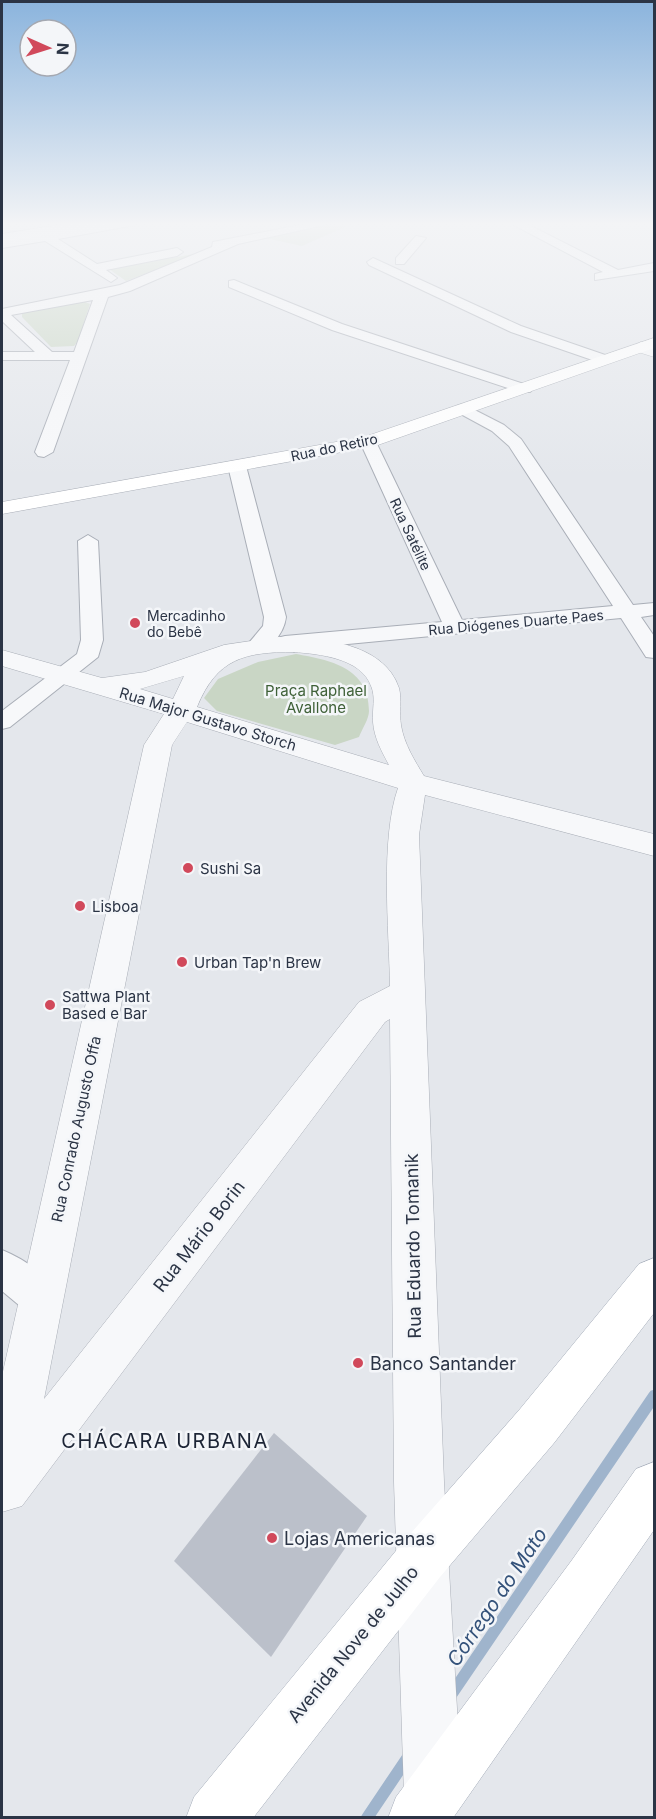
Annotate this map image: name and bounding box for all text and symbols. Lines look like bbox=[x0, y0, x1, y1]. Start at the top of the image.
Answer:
north arrow bbox=[18, 18, 78, 78]
text: N bbox=[53, 42, 73, 55]
street label: Rua do Retiro bbox=[289, 429, 379, 465]
street label: Rua Satélite bbox=[387, 495, 435, 573]
street label: Rua Diógenes Duarte Paes bbox=[428, 606, 604, 638]
place label: Mercadinho do Bebê bbox=[147, 607, 226, 640]
marker: Mercadinho do Bebê bbox=[128, 616, 142, 630]
park label: Praça Raphael Avallone bbox=[265, 681, 367, 717]
street label: Rua Major Gustavo Storch bbox=[117, 683, 299, 755]
place label: Sushi Sa bbox=[200, 859, 261, 878]
marker: Sushi Sa bbox=[181, 861, 195, 875]
place label: Lisboa bbox=[92, 897, 139, 916]
marker: Lisboa bbox=[73, 899, 87, 913]
place label: Urban Tap'n Brew bbox=[194, 953, 321, 972]
marker: Urban Tap'n Brew bbox=[175, 955, 189, 969]
place label: Sattwa Plant Based e Bar bbox=[62, 987, 150, 1023]
marker: Sattwa Plant Based e Bar bbox=[43, 998, 57, 1012]
street label: Rua Conrado Augusto Offa bbox=[47, 1034, 105, 1224]
street label: Rua Eduardo Tomanik bbox=[401, 1153, 425, 1339]
street label: Rua Mário Borin bbox=[149, 1176, 249, 1296]
place label: Banco Santander bbox=[370, 1353, 516, 1374]
marker: Banco Santander bbox=[351, 1356, 365, 1370]
district label: CHÁCARA URBANA bbox=[61, 1428, 269, 1453]
water label: Córrego do Mato bbox=[442, 1523, 552, 1671]
place label: Lojas Americanas bbox=[284, 1528, 435, 1549]
marker: Lojas Americanas bbox=[265, 1531, 279, 1545]
street label: Avenida Nove de Julho bbox=[283, 1562, 423, 1726]

